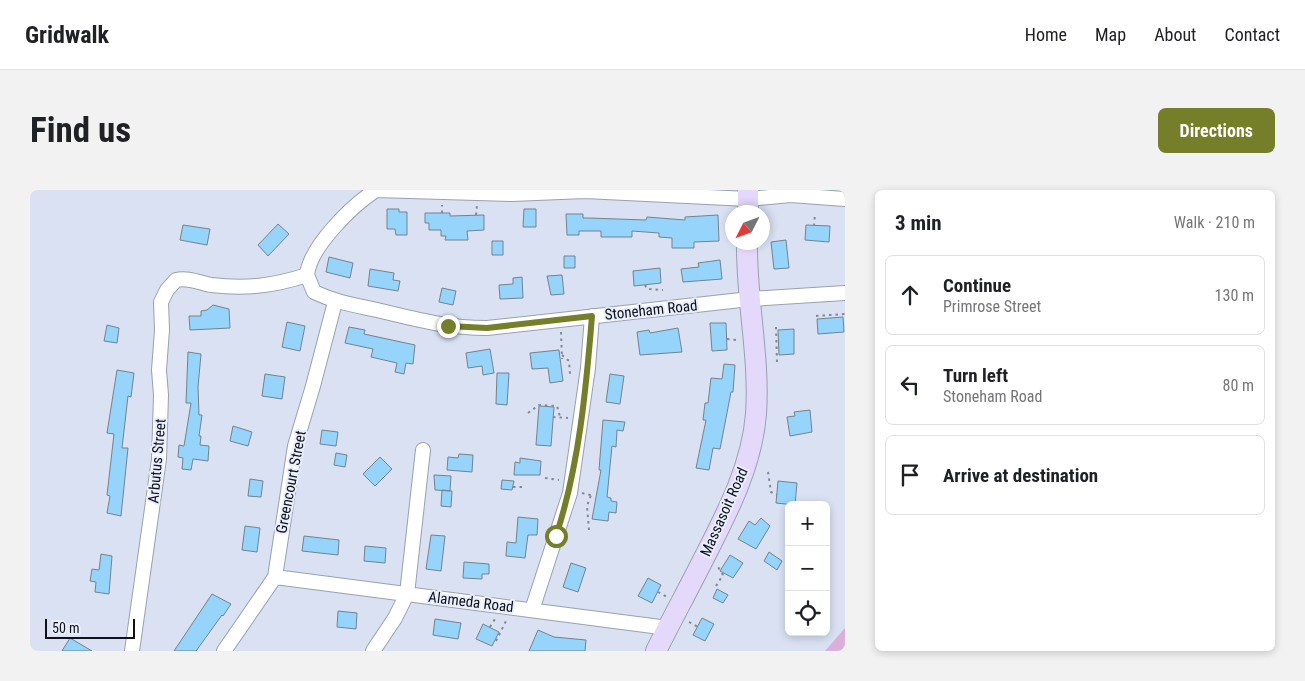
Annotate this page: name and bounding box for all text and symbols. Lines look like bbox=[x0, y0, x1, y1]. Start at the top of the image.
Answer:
text: Gridwalk bbox=[25, 21, 109, 49]
text: Home bbox=[1025, 24, 1067, 45]
text: Map bbox=[1095, 24, 1126, 45]
text: About bbox=[1154, 24, 1196, 45]
text: Contact bbox=[1224, 24, 1280, 45]
button: Directions bbox=[1158, 108, 1275, 153]
text: Find us bbox=[30, 110, 131, 151]
north arrow bbox=[725, 205, 770, 250]
text: 3 min bbox=[895, 211, 942, 235]
text: Walk · 210 m bbox=[1174, 213, 1255, 232]
text: Continue bbox=[943, 274, 1011, 297]
icon: ahead bbox=[896, 281, 924, 309]
text: 130 m bbox=[1215, 286, 1254, 305]
street label: Stoneham Road bbox=[604, 296, 698, 324]
text: Primrose Street bbox=[943, 297, 1041, 316]
route end bbox=[437, 315, 460, 338]
text: Turn left bbox=[943, 364, 1008, 387]
icon: left bbox=[896, 371, 924, 399]
text: 80 m bbox=[1222, 376, 1254, 395]
text: Stoneham Road bbox=[943, 387, 1042, 406]
street label: Arbutus Street bbox=[144, 418, 170, 504]
street label: Greencourt Street bbox=[272, 429, 310, 535]
icon: arrive bbox=[896, 461, 924, 489]
text: Arrive at destination bbox=[943, 464, 1098, 487]
street label: Massasoit Road bbox=[696, 465, 752, 559]
map controls bbox=[785, 501, 830, 636]
button: + bbox=[785, 501, 830, 546]
route start bbox=[545, 525, 568, 548]
button: − bbox=[785, 546, 830, 591]
street label: Alameda Road bbox=[427, 588, 515, 616]
button: locate bbox=[785, 591, 830, 636]
scale bar bbox=[45, 616, 135, 639]
text: 50 m bbox=[52, 620, 80, 636]

